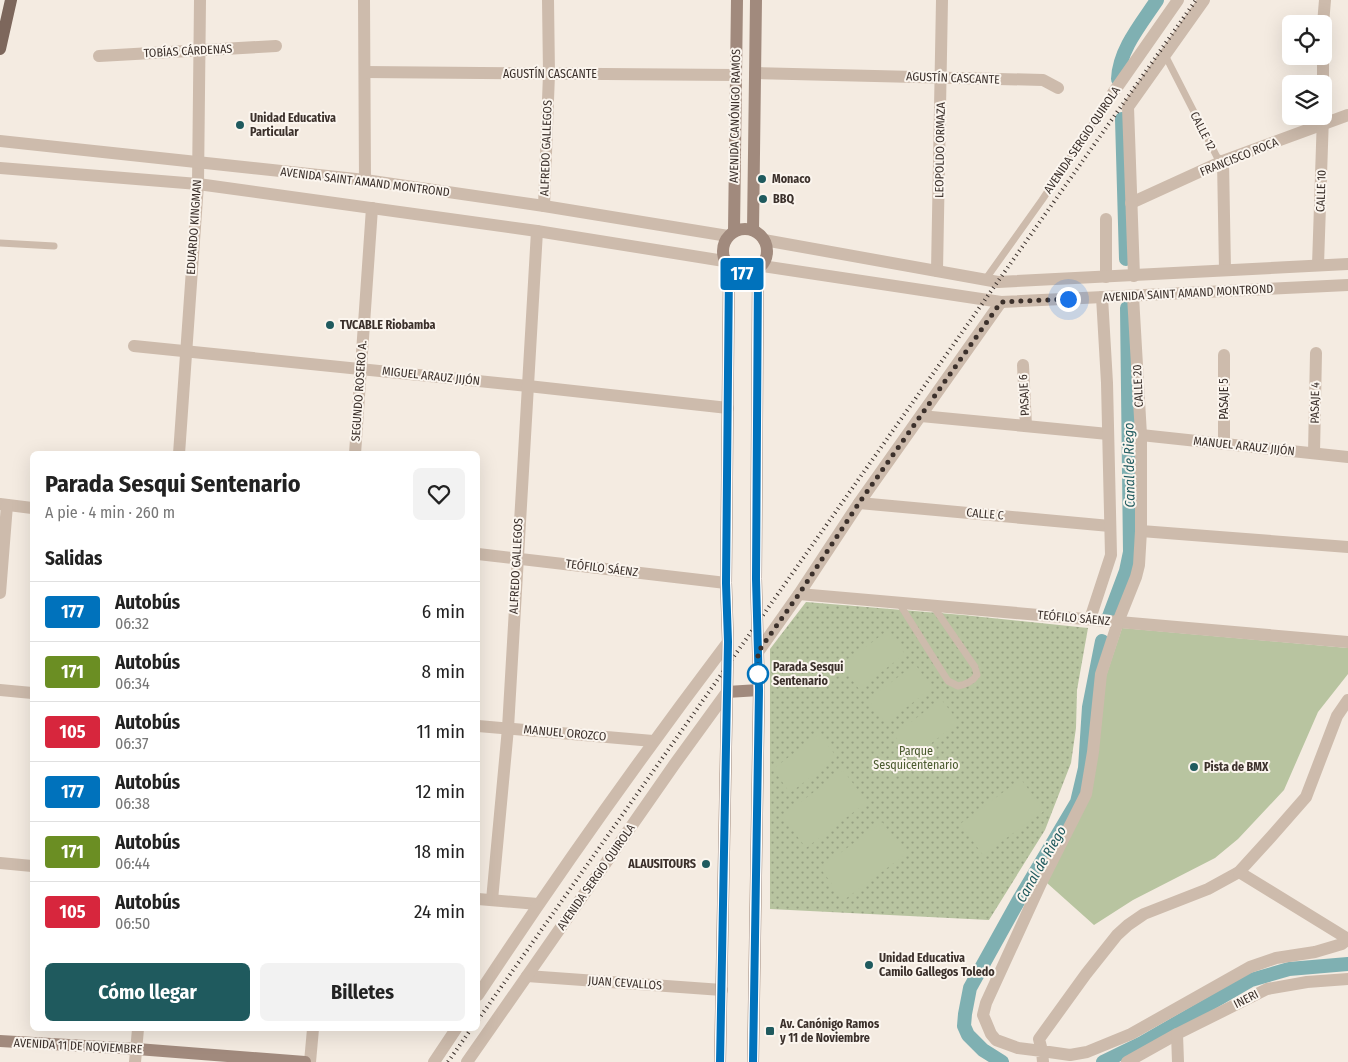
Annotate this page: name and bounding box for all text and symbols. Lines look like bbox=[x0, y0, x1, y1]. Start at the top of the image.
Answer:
map controls bbox=[1282, 15, 1332, 125]
button: locate bbox=[1282, 15, 1332, 65]
street label: TOBÍAS CÁRDENAS bbox=[143, 41, 233, 60]
street label: AVENIDA CANÓNIGO RAMOS bbox=[726, 49, 743, 183]
street label: AGUSTÍN CASCANTE bbox=[503, 66, 597, 81]
street label: AGUSTÍN CASCANTE bbox=[906, 68, 1001, 87]
button: layers bbox=[1282, 75, 1332, 125]
street label: AVENIDA SERGIO QUIROLA bbox=[1041, 83, 1123, 196]
street label: ALFREDO GALLEGOS bbox=[537, 100, 555, 196]
street label: LEOPOLDO ORMAZA bbox=[932, 101, 948, 198]
street label: CALLE 12 bbox=[1187, 109, 1219, 153]
place label: Unidad Educativa Particular bbox=[250, 111, 336, 139]
marker: Unidad Educativa Particular bbox=[234, 119, 246, 131]
street label: FRANCISCO ROCA bbox=[1198, 135, 1281, 179]
street label: AVENIDA SAINT AMAND MONTROND bbox=[280, 165, 451, 199]
street label: CALLE 10 bbox=[1313, 170, 1329, 212]
place label: Monaco bbox=[772, 172, 811, 186]
marker: Monaco bbox=[756, 173, 768, 185]
street label: EDUARDO KINGMAN bbox=[184, 179, 204, 275]
place label: BBQ bbox=[773, 192, 794, 206]
marker: BBQ bbox=[757, 193, 769, 205]
line badge: 177 bbox=[713, 258, 771, 290]
text: 177 bbox=[730, 263, 754, 285]
street label: AVENIDA SAINT AMAND MONTROND bbox=[1102, 282, 1274, 304]
your location bbox=[1056, 287, 1081, 312]
place label: TVCABLE Riobamba bbox=[340, 318, 436, 332]
marker: TVCABLE Riobamba bbox=[324, 319, 336, 331]
street label: SEGUNDO ROSERO A. bbox=[348, 340, 370, 442]
street label: MIGUEL ARAUZ JIJÓN bbox=[381, 363, 481, 388]
street label: CALLE 20 bbox=[1130, 364, 1146, 408]
street label: PASAJE 6 bbox=[1016, 374, 1032, 416]
street label: PASAJE 5 bbox=[1217, 378, 1231, 420]
street label: PASAJE 4 bbox=[1308, 382, 1322, 424]
water label: Canal de Riego bbox=[1120, 422, 1139, 508]
street label: MANUEL ARAUZ JIJÓN bbox=[1193, 433, 1296, 458]
button: heart bbox=[413, 468, 465, 520]
text: Parada Sesqui Sentenario bbox=[45, 470, 300, 498]
text: A pie · 4 min · 260 m bbox=[45, 503, 175, 522]
street label: CALLE C bbox=[966, 505, 1004, 523]
street label: ALFREDO GALLEGOS bbox=[506, 518, 526, 614]
text: Salidas bbox=[45, 547, 102, 570]
street label: TEÓFILO SÁENZ bbox=[565, 556, 639, 579]
text: Autobús bbox=[115, 591, 180, 614]
text: 6 min bbox=[422, 600, 465, 623]
text: 177 bbox=[61, 601, 84, 623]
street label: TEÓFILO SÁENZ bbox=[1037, 607, 1111, 628]
text: 06:32 bbox=[115, 614, 149, 633]
text: Autobús bbox=[115, 651, 180, 674]
text: 8 min bbox=[422, 660, 465, 683]
place label: Parada Sesqui Sentenario bbox=[773, 660, 843, 688]
text: 171 bbox=[61, 661, 84, 683]
marker: Parada Sesqui Sentenario bbox=[747, 663, 769, 685]
text: 06:34 bbox=[115, 674, 150, 693]
text: Autobús bbox=[115, 711, 180, 734]
text: 11 min bbox=[417, 720, 465, 743]
text: 105 bbox=[59, 721, 86, 743]
street label: MANUEL OROZCO bbox=[523, 722, 607, 744]
text: 06:37 bbox=[115, 734, 148, 753]
park label: Parque Sesquicentenario bbox=[873, 744, 959, 772]
place label: Pista de BMX bbox=[1204, 760, 1269, 774]
marker: Pista de BMX bbox=[1188, 761, 1200, 773]
text: Autobús bbox=[115, 771, 180, 794]
text: 12 min bbox=[415, 780, 465, 803]
text: 177 bbox=[61, 781, 84, 803]
text: 06:38 bbox=[115, 794, 150, 813]
street label: AVENIDA SERGIO QUIROLA bbox=[554, 821, 638, 933]
water label: Canal de Riego bbox=[1013, 823, 1070, 905]
text: Autobús bbox=[115, 831, 180, 854]
text: 18 min bbox=[414, 840, 465, 863]
text: 171 bbox=[61, 841, 84, 863]
text: 06:44 bbox=[115, 854, 150, 873]
place label: ALAUSITOURS bbox=[627, 857, 696, 871]
marker: ALAUSITOURS bbox=[700, 858, 712, 870]
text: Autobús bbox=[115, 891, 180, 914]
text: 24 min bbox=[414, 900, 465, 923]
text: 105 bbox=[59, 901, 86, 923]
text: 06:50 bbox=[115, 914, 150, 933]
place label: Unidad Educativa Camilo Gallegos Toledo bbox=[879, 951, 995, 979]
marker: Unidad Educativa Camilo Gallegos Toledo bbox=[863, 959, 875, 971]
button: Cómo llegar bbox=[45, 963, 250, 1021]
button: Billetes bbox=[260, 963, 465, 1021]
street label: JUAN CEVALLOS bbox=[588, 973, 663, 993]
street label: INERI bbox=[1231, 987, 1261, 1011]
place label: Av. Canónigo Ramos y 11 de Noviembre bbox=[779, 1017, 880, 1045]
marker: Av. Canónigo Ramos y 11 de Noviembre bbox=[764, 1025, 776, 1037]
street label: AVENIDA 11 DE NOVIEMBRE bbox=[13, 1036, 143, 1056]

